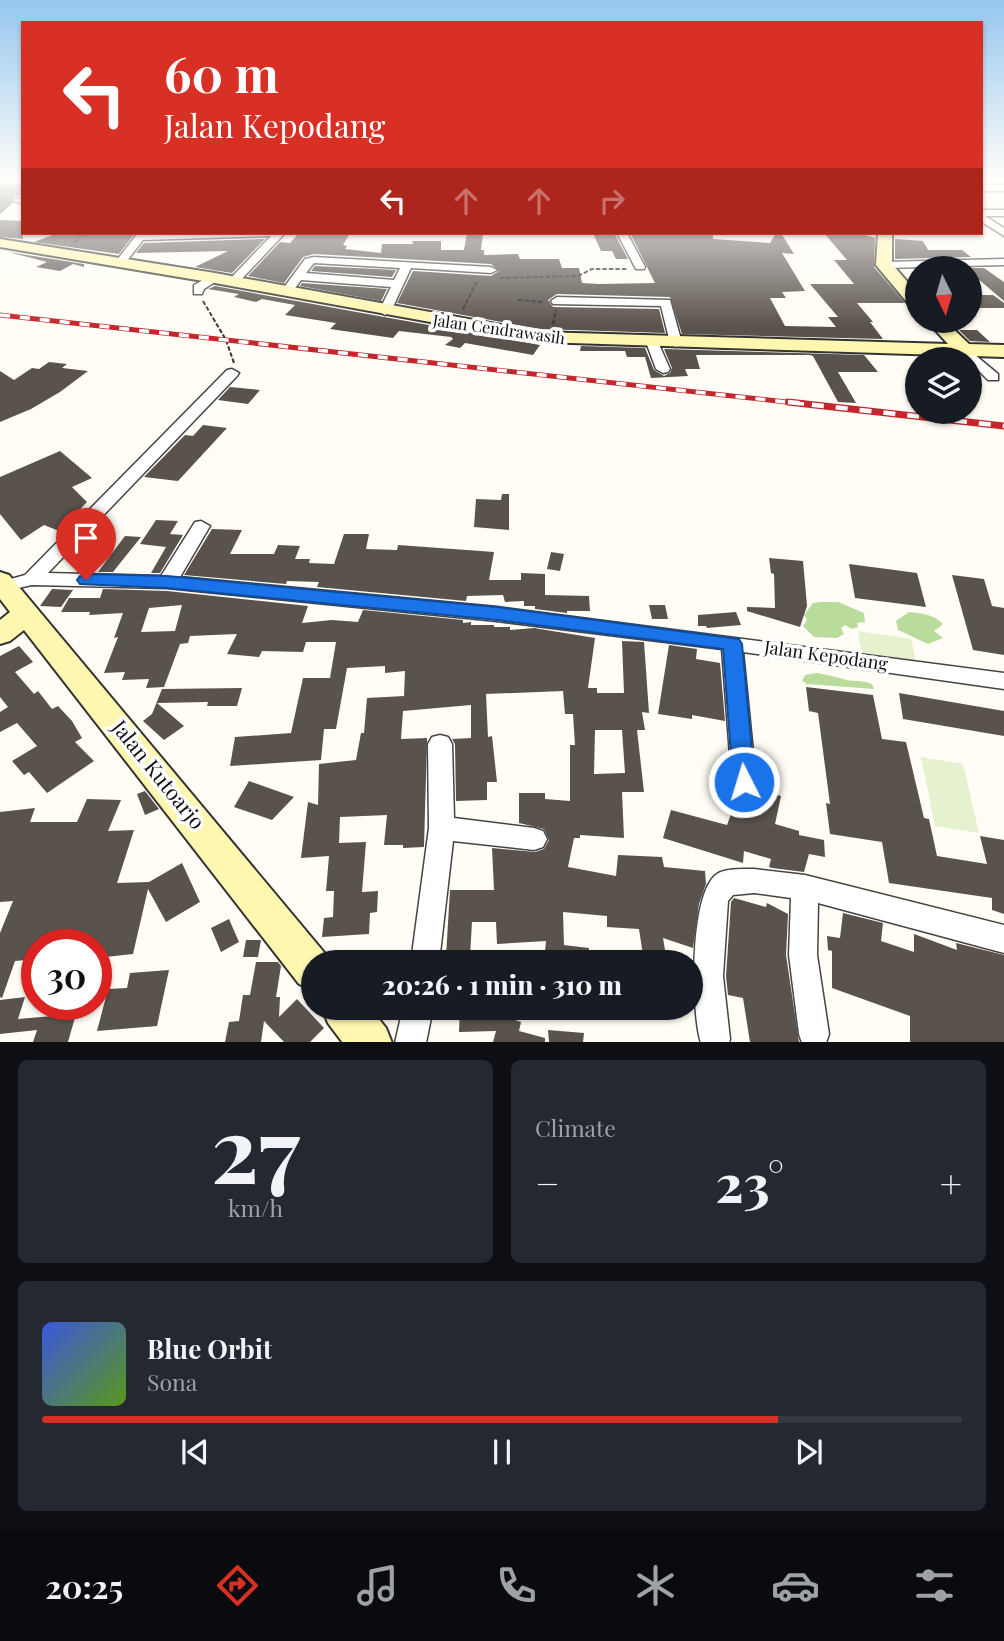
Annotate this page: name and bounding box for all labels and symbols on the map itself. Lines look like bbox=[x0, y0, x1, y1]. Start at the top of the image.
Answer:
north arrow bbox=[905, 256, 982, 332]
street label: Jalan Cendrawasih bbox=[431, 309, 567, 348]
pin bbox=[56, 508, 116, 580]
street label: Jalan Kepodang bbox=[762, 634, 890, 676]
street label: Jalan Kutoarjo bbox=[106, 713, 212, 834]
position arrow bbox=[707, 745, 781, 819]
speed limit sign: 30 bbox=[21, 929, 112, 1020]

